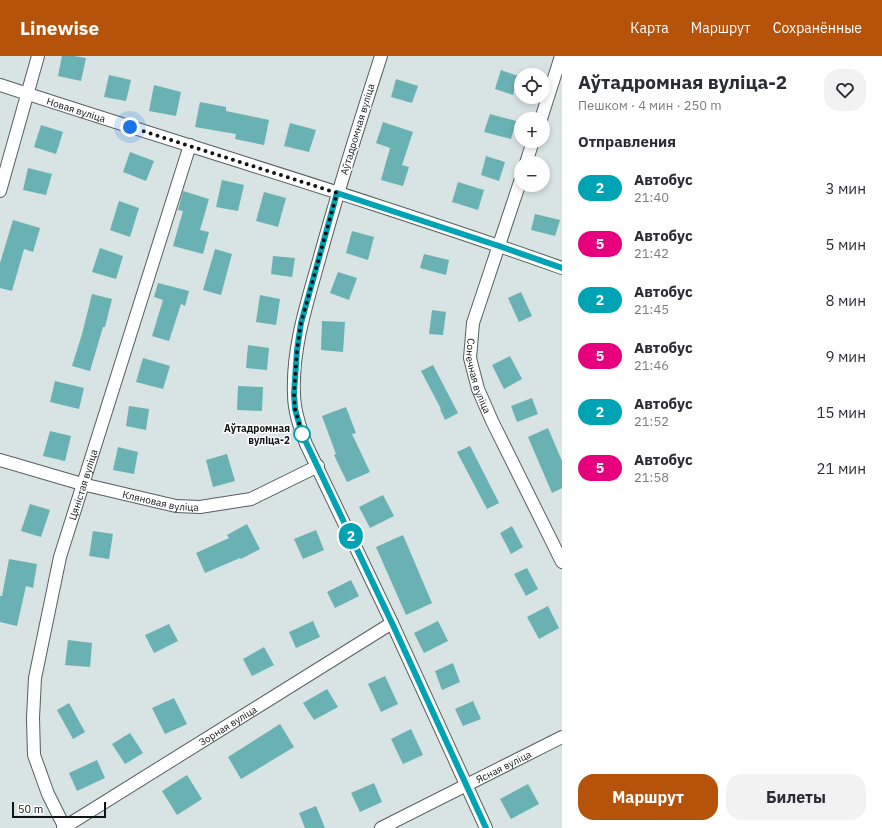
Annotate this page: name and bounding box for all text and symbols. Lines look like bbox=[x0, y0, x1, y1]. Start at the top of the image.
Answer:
text: Linewise bbox=[20, 16, 99, 40]
text: Карта bbox=[630, 19, 669, 37]
text: Маршрут bbox=[691, 19, 751, 37]
text: Сохранённые bbox=[773, 19, 862, 37]
map controls bbox=[514, 68, 550, 192]
button: locate bbox=[514, 68, 550, 104]
button: heart bbox=[824, 69, 866, 111]
text: Аўтадромная вуліца-2 bbox=[578, 70, 787, 94]
street label: Аўтадромная вуліца bbox=[337, 81, 378, 176]
street label: Новая вуліца bbox=[45, 95, 108, 126]
text: Пешком · 4 мин · 250 m bbox=[578, 97, 722, 114]
button: + bbox=[514, 112, 550, 148]
your location bbox=[120, 117, 140, 137]
text: Отправления bbox=[578, 132, 676, 151]
button: − bbox=[514, 156, 550, 192]
text: Автобус bbox=[634, 170, 693, 189]
text: 2 bbox=[596, 179, 604, 197]
text: 3 мин bbox=[825, 179, 866, 198]
text: 21:40 bbox=[634, 189, 669, 206]
text: Автобус bbox=[634, 226, 693, 245]
text: 5 bbox=[596, 235, 604, 253]
text: 5 мин bbox=[825, 235, 866, 254]
text: 21:42 bbox=[634, 245, 669, 262]
text: Автобус bbox=[634, 282, 693, 301]
text: 2 bbox=[596, 291, 604, 309]
text: 8 мин bbox=[825, 291, 866, 310]
text: 21:45 bbox=[634, 301, 669, 318]
street label: Сонечная вуліца bbox=[463, 338, 494, 416]
text: Автобус bbox=[634, 338, 693, 357]
text: 5 bbox=[596, 347, 604, 365]
text: 9 мин bbox=[825, 347, 866, 366]
text: 21:46 bbox=[634, 357, 669, 374]
text: Автобус bbox=[634, 394, 693, 413]
text: 2 bbox=[596, 403, 604, 421]
text: 15 мин bbox=[816, 403, 866, 422]
text: 21:52 bbox=[634, 413, 669, 430]
place label: Аўтадромная вуліца-2 bbox=[224, 422, 290, 447]
marker: Аўтадромная вуліца-2 bbox=[293, 425, 311, 443]
street label: Цяністая вуліца bbox=[66, 447, 101, 522]
text: Автобус bbox=[634, 450, 693, 469]
text: 5 bbox=[596, 459, 604, 477]
text: 21 мин bbox=[816, 459, 866, 478]
text: 21:58 bbox=[634, 469, 669, 486]
street label: Кляновая вуліца bbox=[121, 488, 200, 514]
line badge: 2 bbox=[338, 523, 364, 549]
text: 2 bbox=[347, 527, 355, 545]
street label: Зорная вуліца bbox=[196, 702, 260, 749]
street label: Ясная вуліца bbox=[474, 747, 534, 786]
button: Маршрут bbox=[578, 774, 718, 820]
button: Билеты bbox=[726, 774, 866, 820]
scale bar bbox=[12, 800, 106, 819]
text: 50 m bbox=[18, 802, 43, 816]

